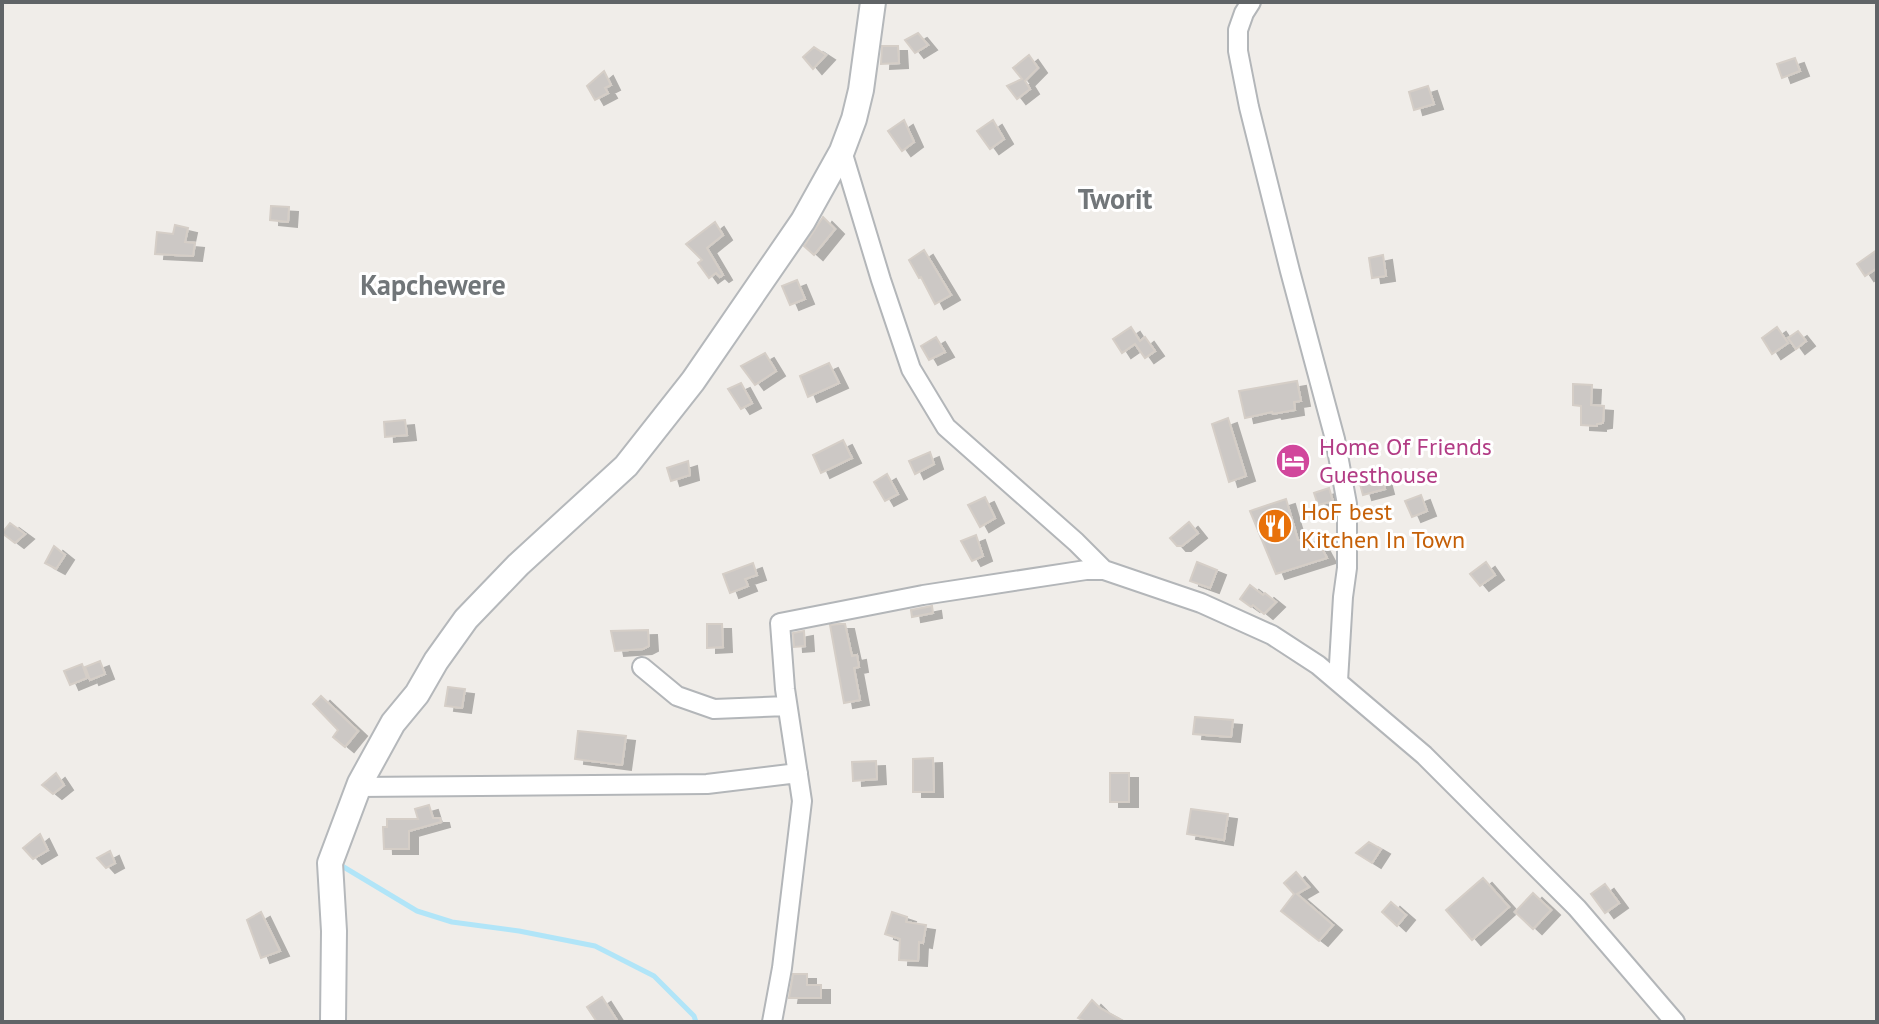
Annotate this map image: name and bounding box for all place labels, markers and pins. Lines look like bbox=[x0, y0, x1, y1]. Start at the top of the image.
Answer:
place label: Home Of Friends Guesthouse bbox=[1319, 431, 1492, 490]
hotel icon: Home Of Friends Guesthouse bbox=[1274, 442, 1312, 480]
place label: HoF best Kitchen In Town bbox=[1301, 496, 1465, 555]
restaurant icon: HoF best Kitchen In Town bbox=[1256, 507, 1294, 545]

